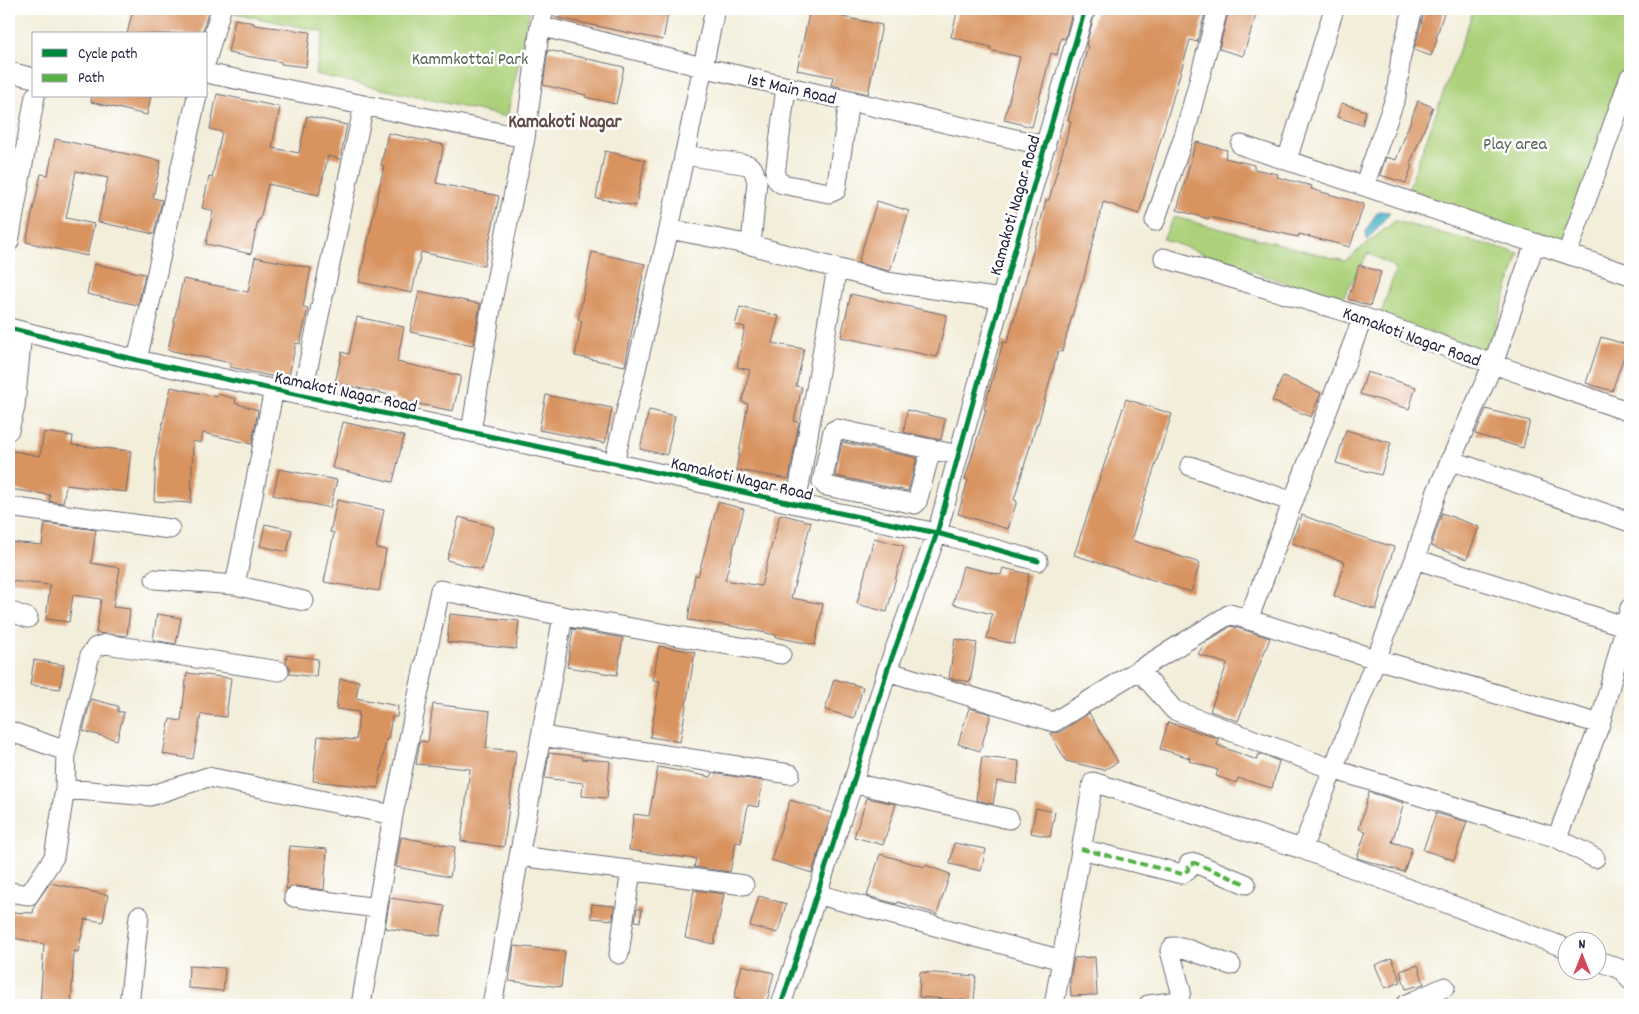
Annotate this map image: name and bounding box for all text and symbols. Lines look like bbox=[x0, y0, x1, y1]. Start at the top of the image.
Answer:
legend bbox=[32, 32, 208, 98]
text: Cycle path bbox=[78, 44, 138, 66]
park label: Kammkottai Park bbox=[412, 48, 528, 73]
text: Path bbox=[78, 68, 104, 90]
street label: 1st Main Road bbox=[744, 68, 838, 113]
district label: Kamakoti Nagar bbox=[508, 110, 623, 137]
street label: Kamakoti Nagar Road bbox=[984, 132, 1048, 279]
park label: Play area bbox=[1483, 133, 1547, 158]
street label: Kamakoti Nagar Road bbox=[1339, 302, 1484, 375]
street label: Kamakoti Nagar Road bbox=[272, 366, 419, 421]
street label: Kamakoti Nagar Road bbox=[668, 452, 815, 509]
north arrow bbox=[1556, 932, 1606, 982]
text: N bbox=[1579, 935, 1586, 955]

